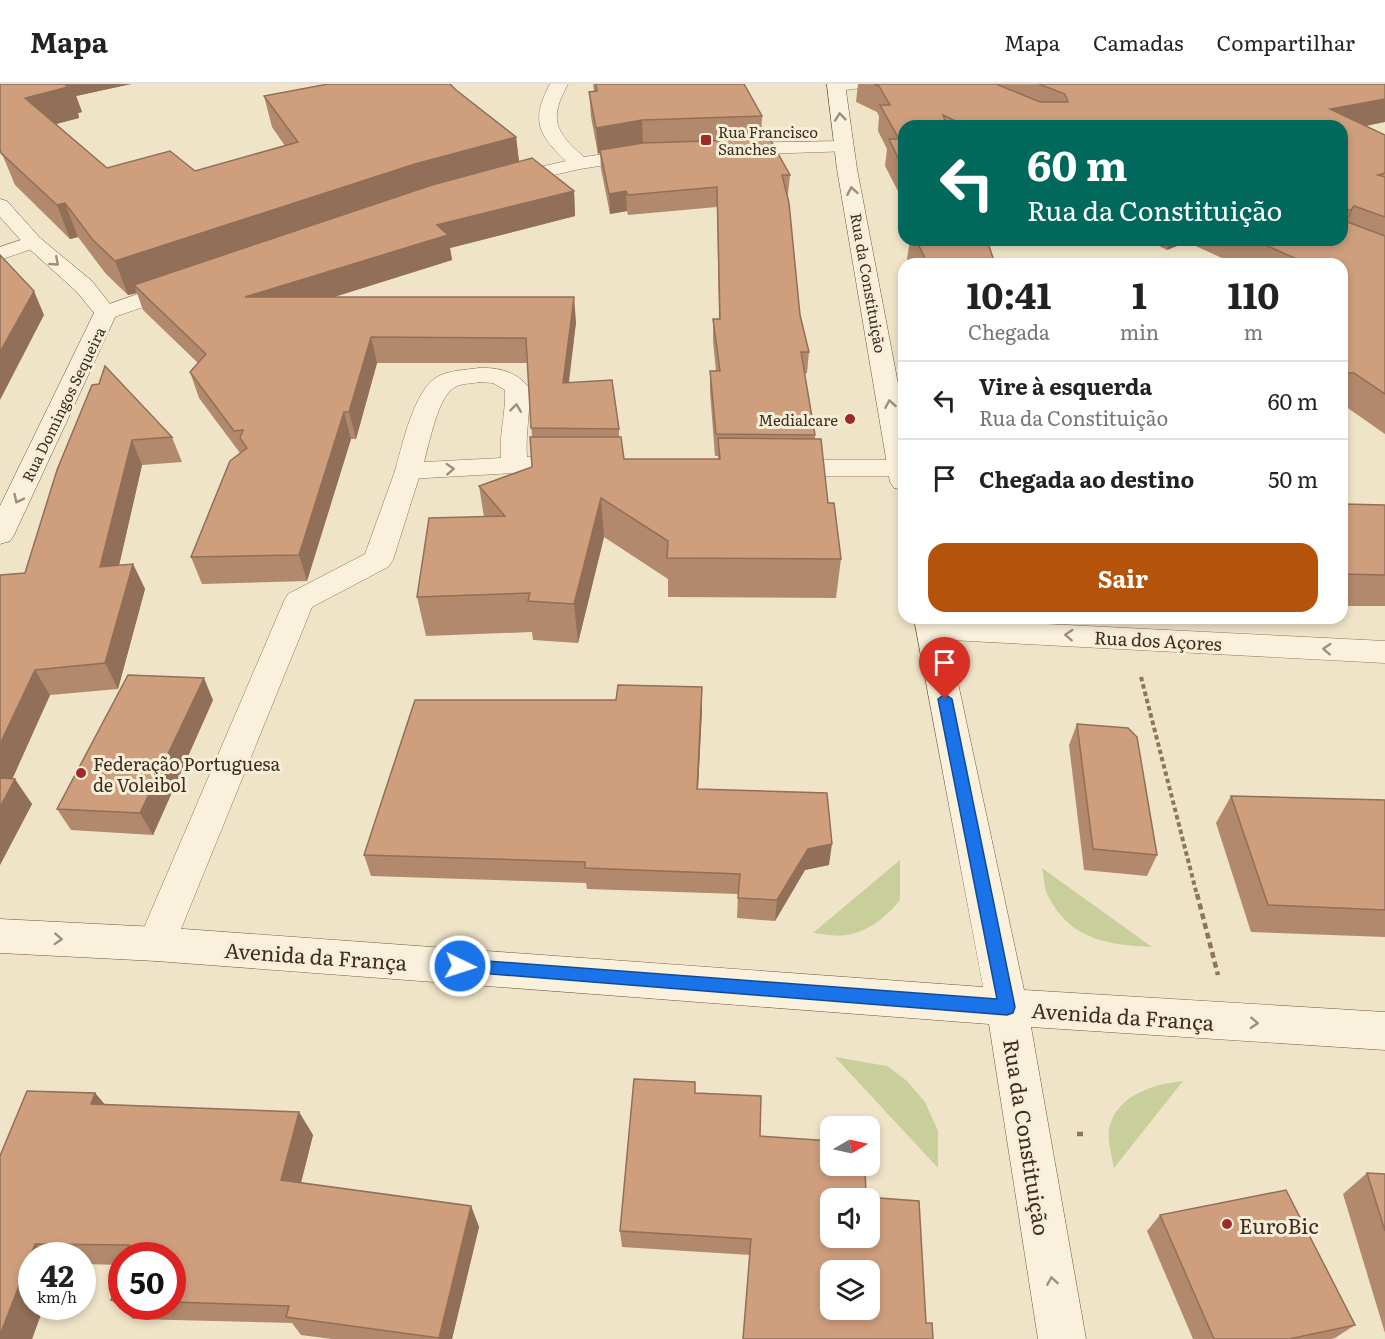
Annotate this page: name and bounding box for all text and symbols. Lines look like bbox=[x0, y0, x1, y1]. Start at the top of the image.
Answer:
text: Mapa bbox=[30, 20, 108, 62]
text: Mapa bbox=[1004, 26, 1060, 57]
text: Camadas bbox=[1093, 26, 1184, 57]
text: Compartilhar bbox=[1217, 26, 1355, 57]
one-way arrow bbox=[835, 112, 847, 121]
place label: Rua Francisco Sanches bbox=[718, 120, 818, 160]
text: 60 m bbox=[1027, 132, 1128, 194]
marker: Rua Francisco Sanches bbox=[699, 133, 713, 147]
icon: left bbox=[928, 144, 1006, 222]
one-way arrow bbox=[846, 187, 859, 197]
text: Rua da Constituição bbox=[1027, 189, 1282, 229]
street label: Rua da Constituição bbox=[845, 211, 893, 355]
one-way arrow bbox=[48, 254, 59, 265]
text: 10:41 bbox=[966, 267, 1051, 320]
text: 1 bbox=[1132, 267, 1147, 320]
text: 110 bbox=[1228, 267, 1280, 320]
text: Chegada bbox=[968, 316, 1050, 346]
text: min bbox=[1120, 316, 1159, 346]
text: m bbox=[1244, 316, 1263, 346]
street label: Rua Domingos Sequeira bbox=[15, 322, 111, 485]
text: Vire à esquerda bbox=[979, 369, 1152, 402]
icon: left bbox=[928, 384, 961, 417]
text: 60 m bbox=[1268, 384, 1318, 417]
one-way arrow bbox=[884, 399, 897, 409]
text: Rua da Constituição bbox=[979, 402, 1168, 432]
one-way arrow bbox=[509, 403, 522, 412]
place label: Medialcare bbox=[758, 408, 838, 431]
marker: Medialcare bbox=[843, 412, 857, 426]
one-way arrow bbox=[446, 462, 455, 475]
icon: arrive bbox=[928, 462, 961, 495]
text: Chegada ao destino bbox=[979, 462, 1194, 495]
text: 50 m bbox=[1268, 462, 1318, 495]
one-way arrow bbox=[13, 493, 25, 504]
button: Sair bbox=[928, 543, 1318, 612]
street label: Rua dos Açores bbox=[1094, 623, 1222, 657]
one-way arrow bbox=[1064, 629, 1073, 642]
pin bbox=[919, 637, 970, 699]
one-way arrow bbox=[1322, 642, 1331, 655]
icon: arrive bbox=[928, 646, 961, 679]
place label: Federação Portuguesa de Voleibol bbox=[93, 750, 280, 798]
marker: Federação Portuguesa de Voleibol bbox=[74, 766, 88, 780]
one-way arrow bbox=[54, 932, 63, 945]
street label: Avenida da França bbox=[224, 933, 409, 977]
position arrow bbox=[428, 934, 492, 998]
street label: Avenida da França bbox=[1031, 993, 1216, 1037]
one-way arrow bbox=[1249, 1016, 1258, 1029]
street label: Rua da Constituição bbox=[997, 1036, 1059, 1238]
north arrow bbox=[820, 1116, 880, 1176]
map controls bbox=[820, 1116, 880, 1320]
button: sound bbox=[820, 1188, 880, 1248]
place label: EuroBic bbox=[1239, 1209, 1319, 1240]
marker: EuroBic bbox=[1220, 1217, 1234, 1231]
speed limit sign: 50 bbox=[108, 1242, 186, 1320]
text: 42 bbox=[40, 1252, 74, 1296]
button: layers bbox=[820, 1260, 880, 1320]
one-way arrow bbox=[1046, 1277, 1059, 1287]
text: km/h bbox=[37, 1285, 77, 1308]

